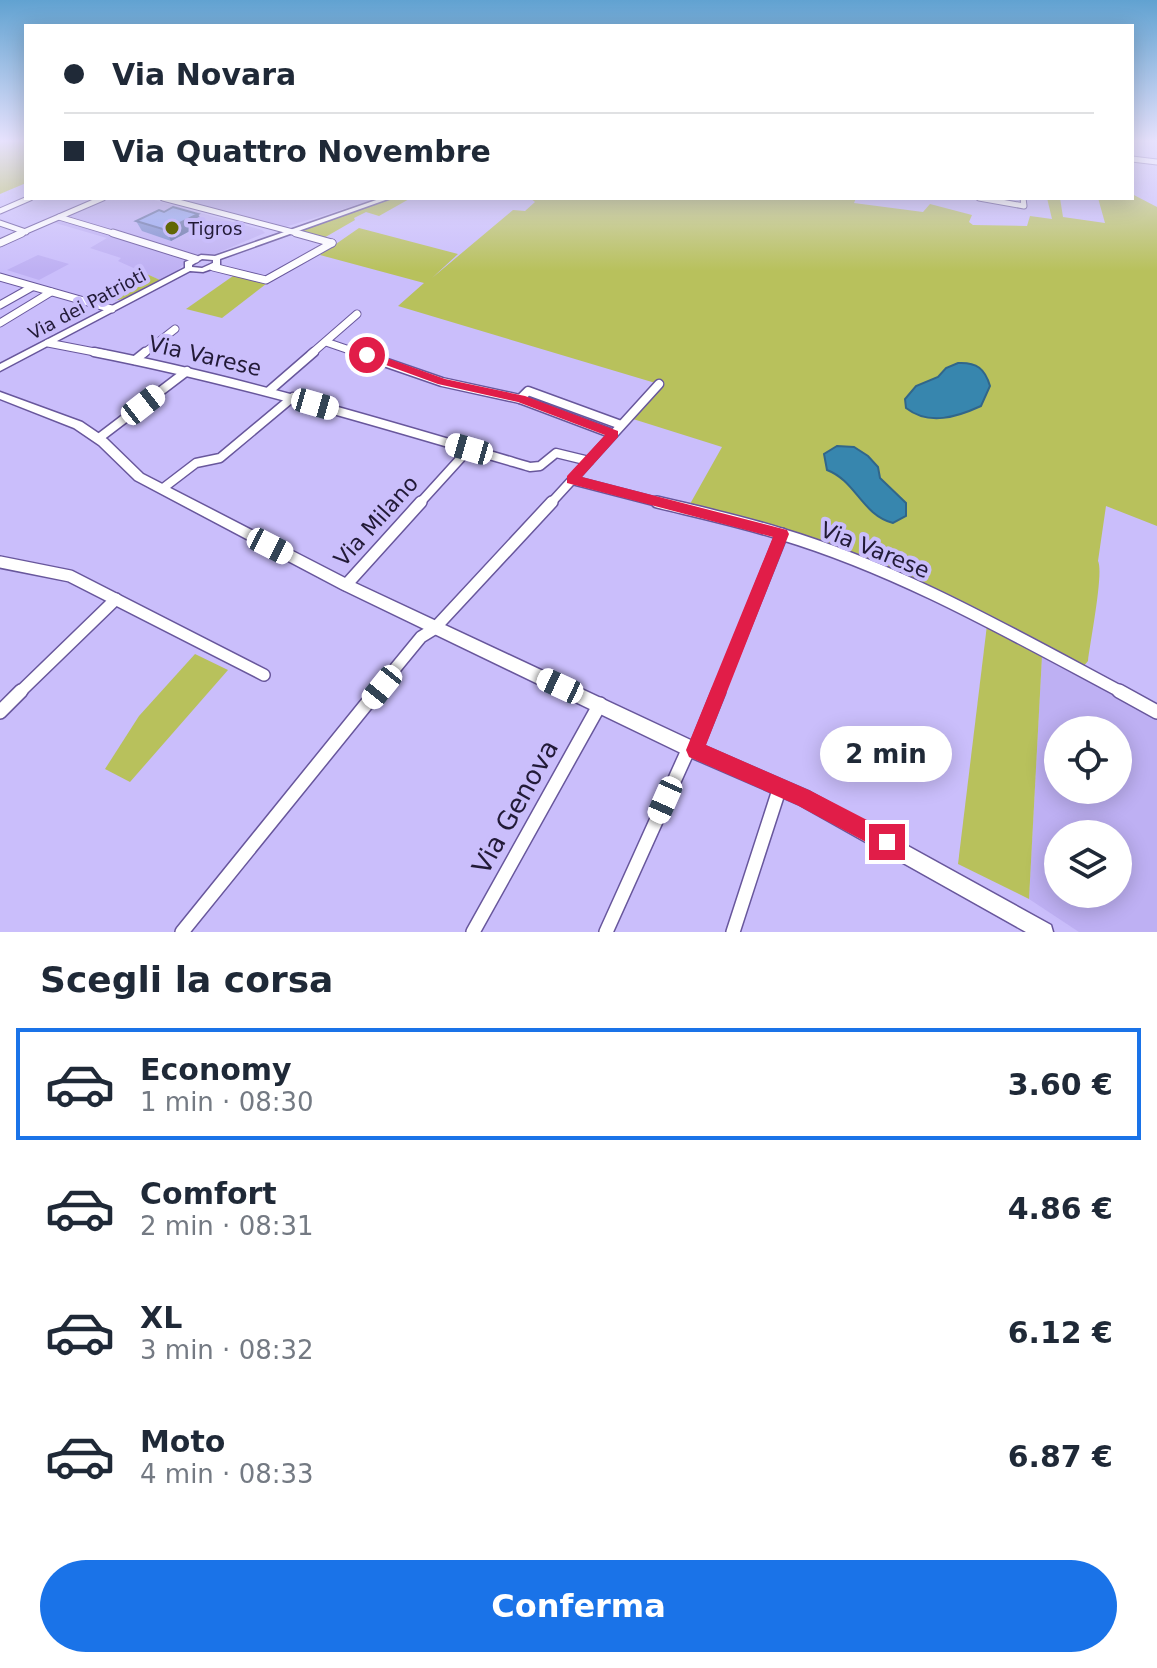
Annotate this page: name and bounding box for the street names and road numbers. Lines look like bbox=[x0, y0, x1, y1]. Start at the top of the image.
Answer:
street label: Via dei Patrioti bbox=[24, 264, 150, 344]
street label: Via Varese bbox=[146, 331, 264, 381]
street label: Via Milano bbox=[329, 471, 423, 571]
street label: Via Varese bbox=[817, 517, 933, 583]
street label: Via Genova bbox=[466, 735, 564, 879]

